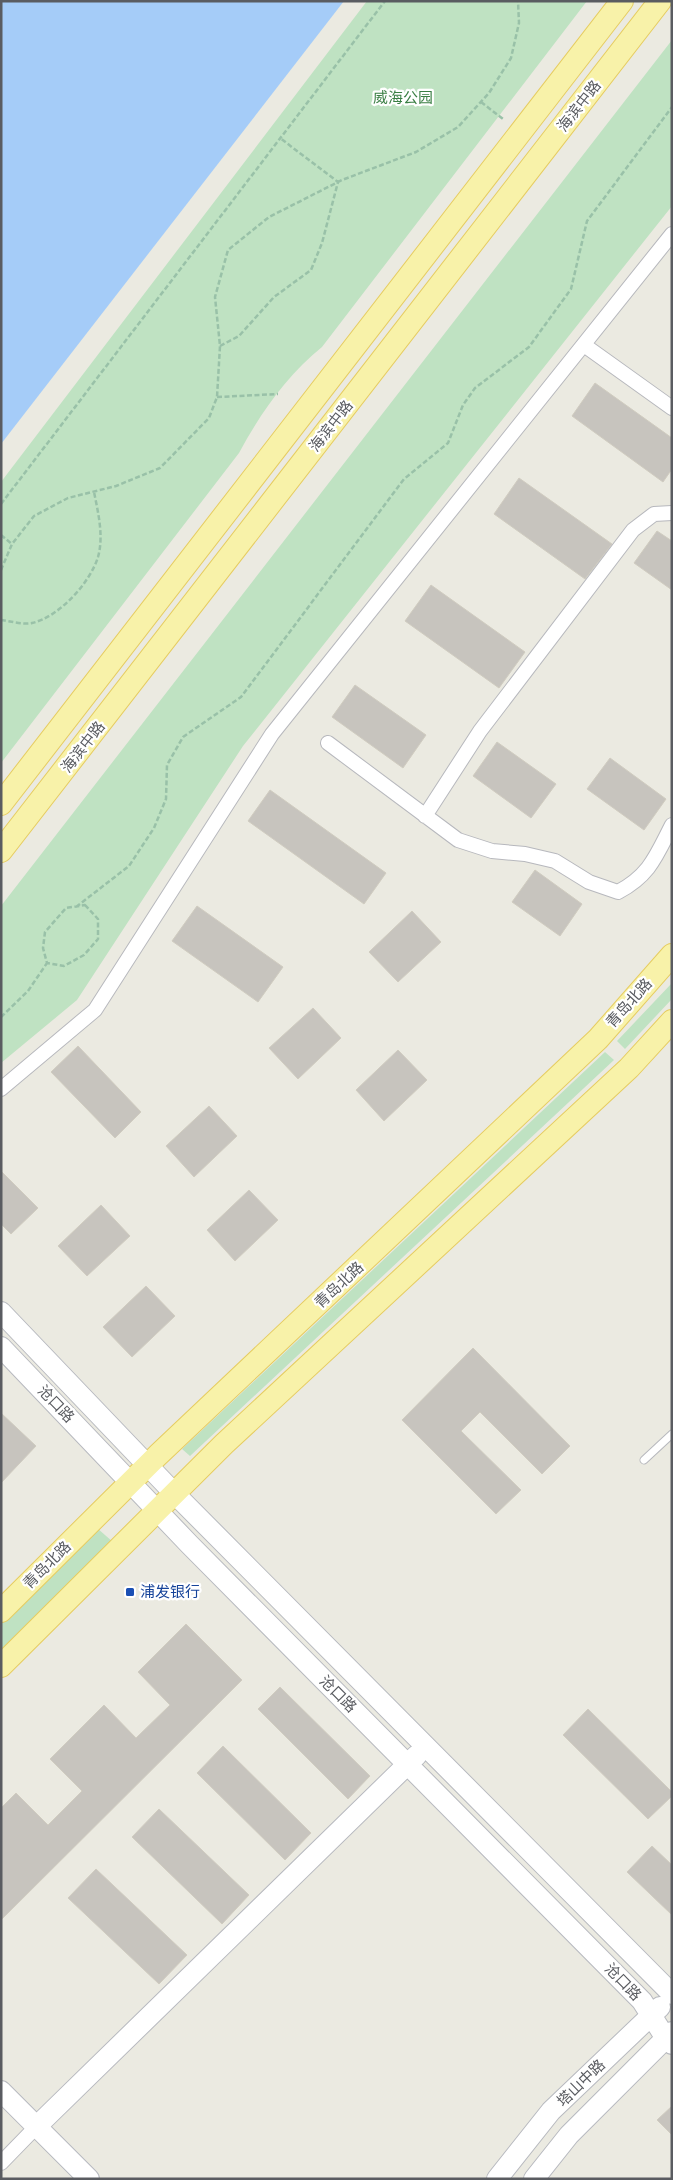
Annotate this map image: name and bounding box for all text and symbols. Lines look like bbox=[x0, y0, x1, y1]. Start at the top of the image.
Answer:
street label: 海滨中路 bbox=[553, 77, 605, 135]
park label: 威海公园 bbox=[373, 89, 433, 107]
street label: 海滨中路 bbox=[305, 397, 357, 455]
street label: 海滨中路 bbox=[57, 718, 109, 776]
street label: 青岛北路 bbox=[602, 975, 656, 1031]
street label: 青岛北路 bbox=[311, 1258, 367, 1312]
street label: 沧口路 bbox=[34, 1382, 78, 1426]
street label: 青岛北路 bbox=[19, 1537, 75, 1593]
place label: 浦发银行 bbox=[140, 1583, 200, 1601]
marker: 浦发银行 bbox=[124, 1586, 136, 1598]
street label: 沧口路 bbox=[316, 1672, 360, 1716]
street label: 沧口路 bbox=[601, 1960, 645, 2004]
street label: 塔山中路 bbox=[553, 2056, 609, 2110]

